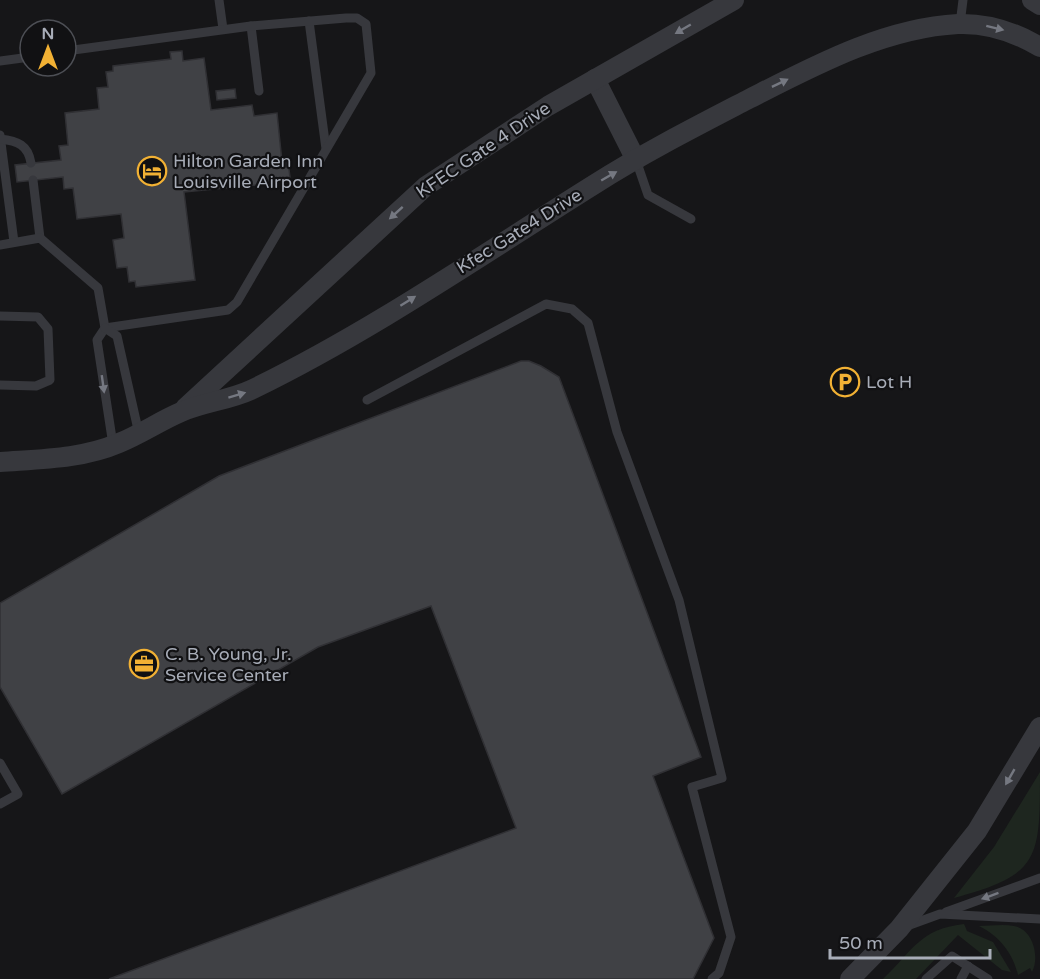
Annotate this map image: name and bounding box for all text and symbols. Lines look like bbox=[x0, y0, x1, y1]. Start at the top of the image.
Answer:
north arrow bbox=[18, 18, 78, 78]
text: N bbox=[42, 24, 54, 44]
one-way arrow bbox=[674, 24, 691, 34]
one-way arrow bbox=[986, 24, 1004, 33]
one-way arrow bbox=[772, 79, 789, 88]
street label: KFEC Gate 4 Drive bbox=[412, 97, 554, 203]
place label: Hilton Garden Inn Louisville Airport bbox=[173, 150, 323, 193]
hotel icon: Hilton Garden Inn Louisville Airport bbox=[136, 155, 168, 187]
one-way arrow bbox=[601, 170, 617, 181]
street label: Kfec Gate4 Drive bbox=[452, 184, 586, 278]
one-way arrow bbox=[389, 206, 404, 219]
one-way arrow bbox=[400, 296, 416, 307]
parking icon: Lot H bbox=[829, 366, 861, 398]
place label: Lot H bbox=[866, 371, 912, 393]
one-way arrow bbox=[99, 374, 108, 393]
one-way arrow bbox=[228, 390, 246, 399]
place label: C. B. Young, Jr. Service Center bbox=[165, 643, 292, 686]
office icon: C. B. Young, Jr. Service Center bbox=[128, 648, 160, 680]
one-way arrow bbox=[1004, 769, 1015, 785]
one-way arrow bbox=[981, 891, 999, 901]
scale bar bbox=[830, 922, 990, 960]
text: 50 m bbox=[839, 932, 883, 954]

